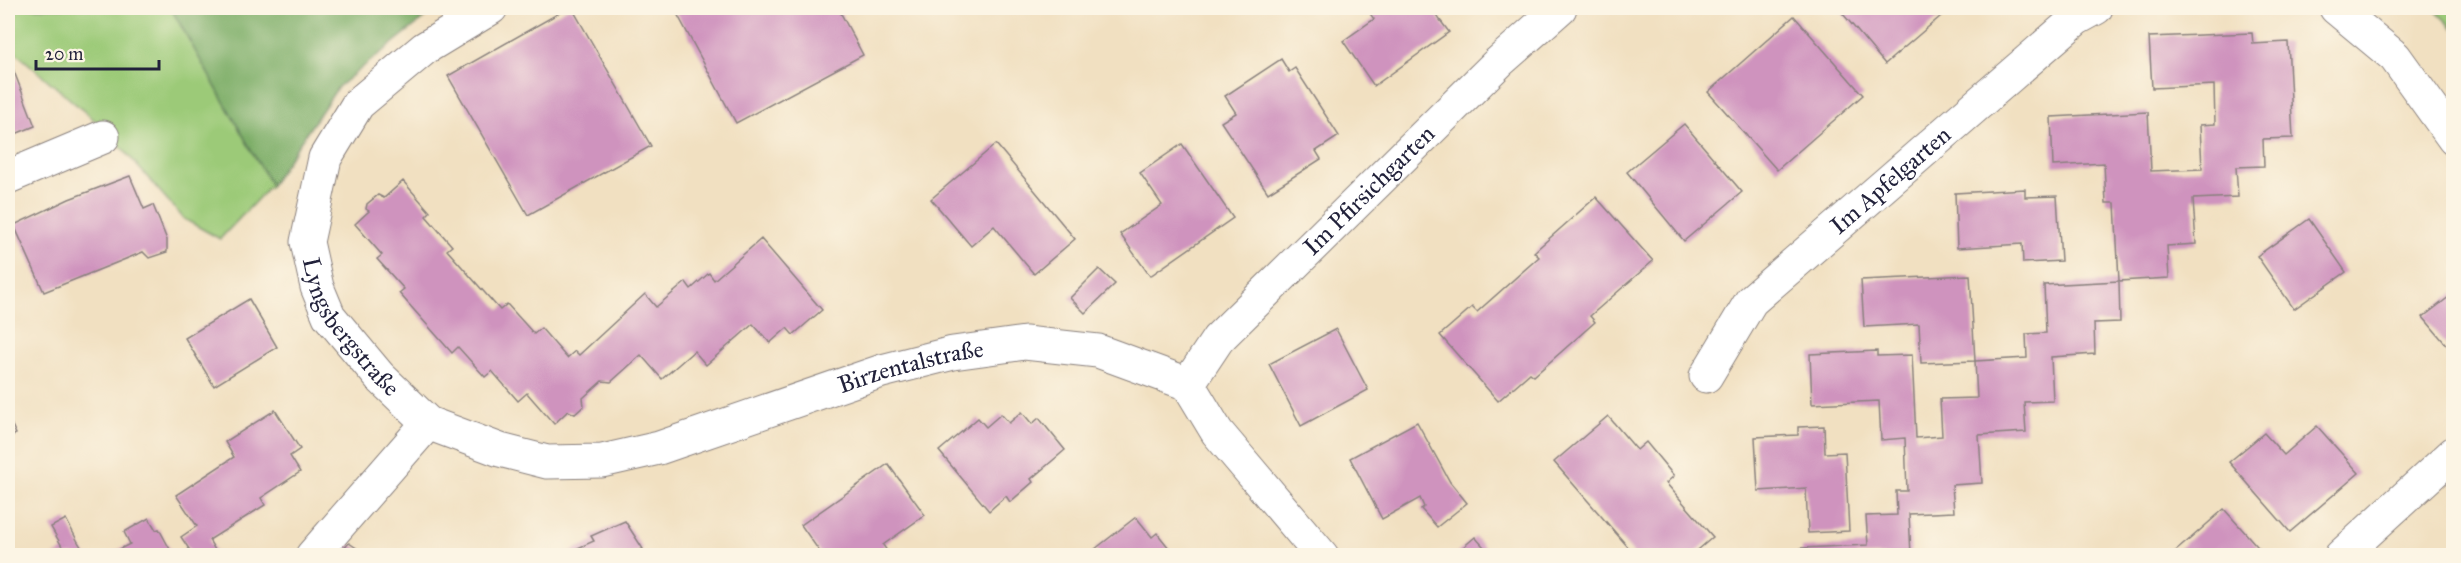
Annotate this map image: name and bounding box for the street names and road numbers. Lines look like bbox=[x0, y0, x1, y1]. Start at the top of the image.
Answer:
street label: Im Pfirsichgarten bbox=[1297, 119, 1441, 262]
street label: Im Apfelgarten bbox=[1824, 120, 1957, 241]
street label: Lyngsbergstraße bbox=[296, 254, 406, 403]
street label: Birzentalstraße bbox=[834, 334, 985, 400]

